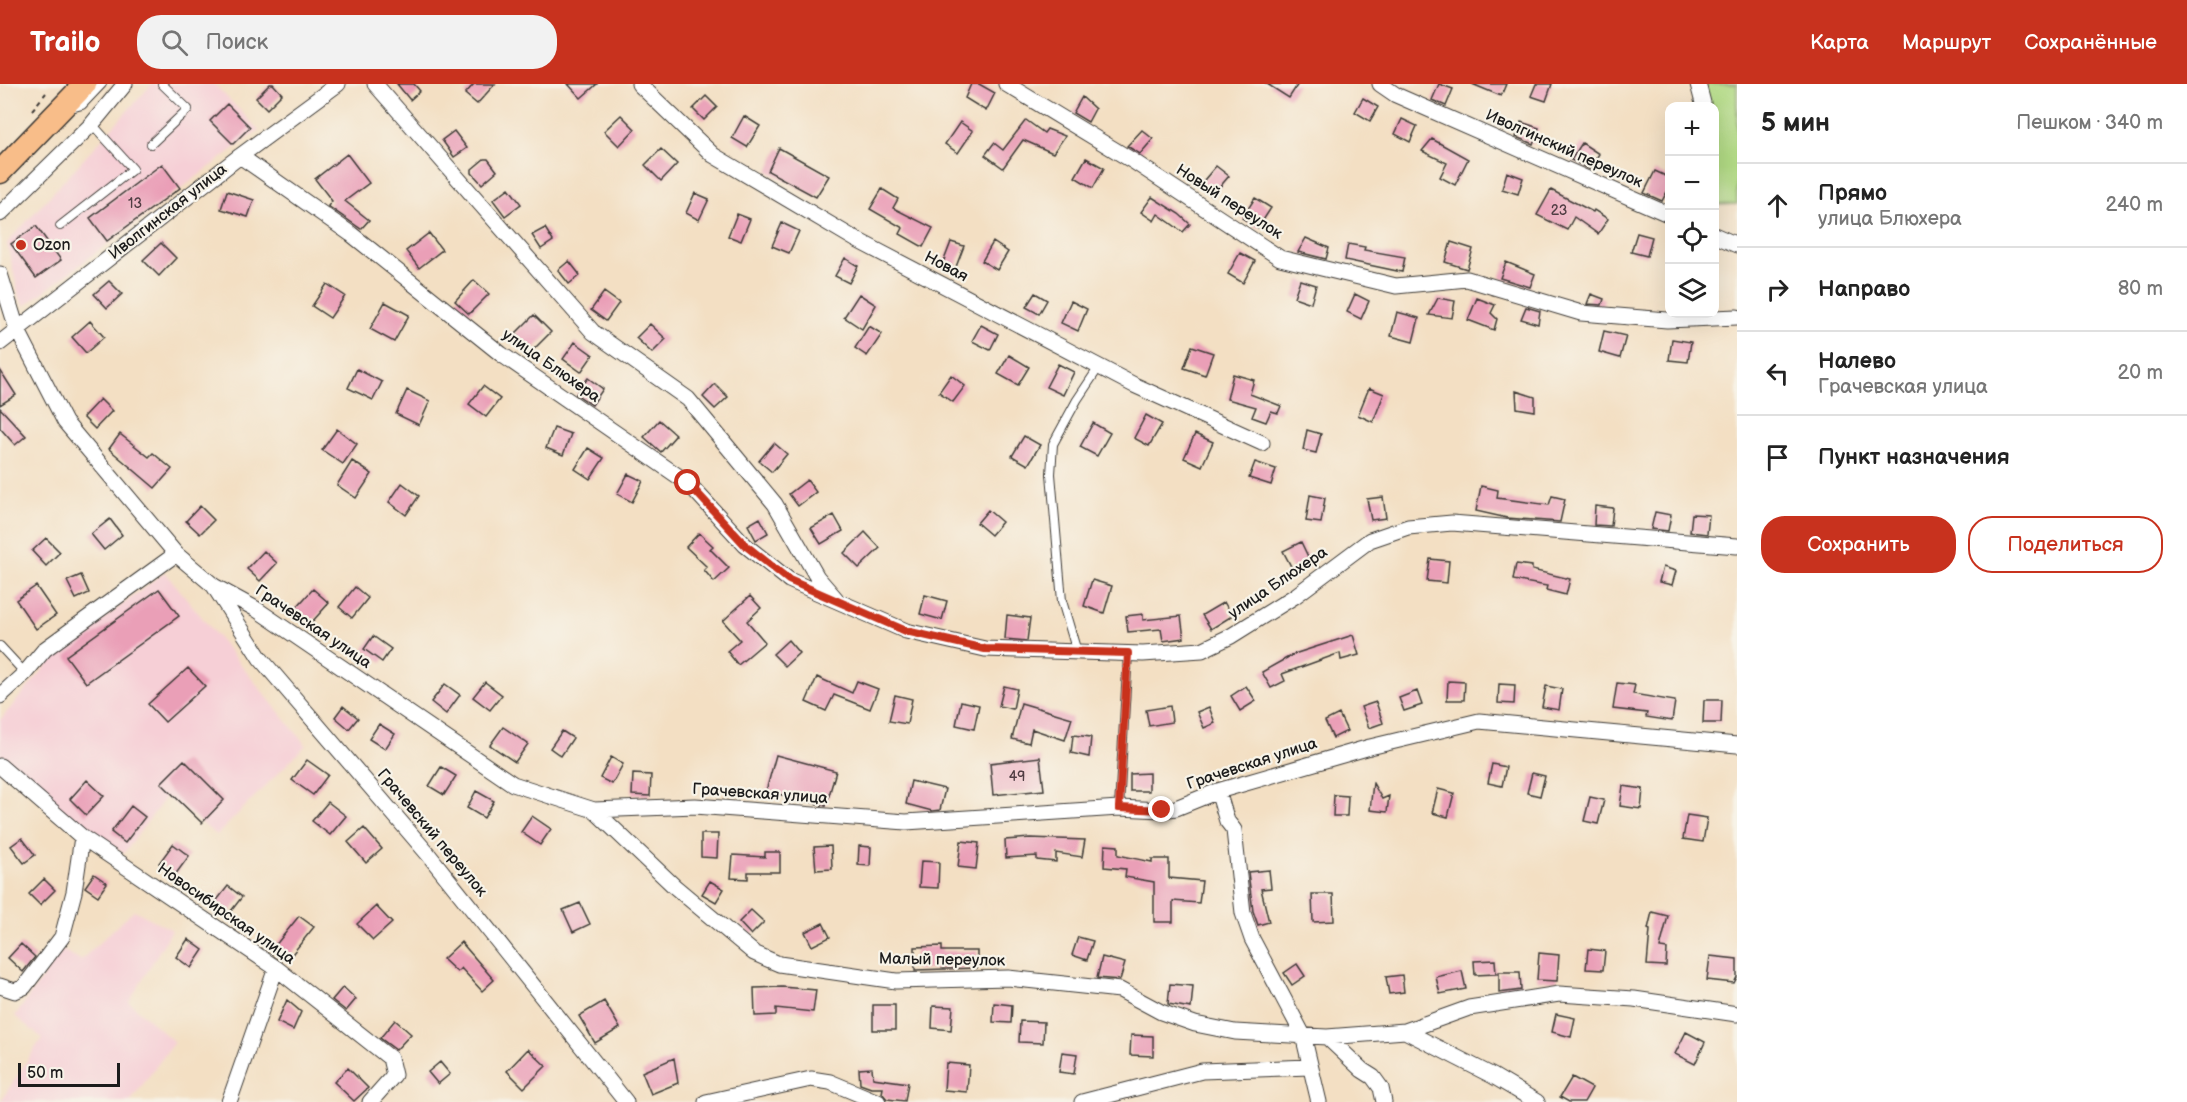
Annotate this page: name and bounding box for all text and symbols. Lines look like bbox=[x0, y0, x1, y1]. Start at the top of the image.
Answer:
search box bbox=[137, 15, 557, 69]
text: Trailo bbox=[30, 26, 101, 59]
icon: search bbox=[158, 26, 191, 59]
text: Поиск bbox=[206, 29, 268, 56]
text: Карта bbox=[1810, 30, 1869, 55]
text: Маршрут bbox=[1902, 30, 1991, 55]
text: Сохранённые bbox=[2024, 30, 2157, 55]
map controls bbox=[1665, 102, 1719, 318]
button: + bbox=[1665, 102, 1719, 156]
street label: Иволгинский переулок bbox=[1483, 106, 1646, 192]
text: 5 мин bbox=[1761, 108, 1830, 139]
text: Пешком · 340 m bbox=[2016, 111, 2163, 135]
button: − bbox=[1665, 156, 1719, 210]
street label: Иволгинская улица bbox=[105, 160, 231, 264]
street label: Новый переулок bbox=[1172, 161, 1286, 244]
text: Прямо bbox=[1818, 180, 1887, 207]
icon: ahead bbox=[1761, 189, 1794, 222]
text: 240 m bbox=[2106, 193, 2163, 217]
house number: 13 bbox=[128, 195, 142, 212]
house number: 23 bbox=[1551, 202, 1567, 219]
text: улица Блюхера bbox=[1818, 207, 1962, 231]
button: locate bbox=[1665, 210, 1719, 264]
place label: Ozon bbox=[33, 236, 71, 255]
marker: Ozon bbox=[14, 238, 28, 252]
street label: Новая bbox=[921, 248, 971, 286]
button: layers bbox=[1665, 264, 1719, 318]
icon: right bbox=[1761, 273, 1794, 306]
text: Направо bbox=[1818, 276, 1910, 303]
text: 80 m bbox=[2118, 277, 2163, 301]
street label: улица Блюхера bbox=[498, 325, 604, 407]
text: Налево bbox=[1818, 348, 1896, 375]
icon: left bbox=[1761, 357, 1794, 390]
text: 20 m bbox=[2118, 361, 2163, 385]
text: Грачевская улица bbox=[1818, 375, 1988, 399]
icon: arrive bbox=[1761, 441, 1794, 474]
text: Пункт назначения bbox=[1818, 444, 2010, 471]
route start bbox=[674, 469, 700, 495]
button: Сохранить bbox=[1761, 516, 1956, 573]
button: Поделиться bbox=[1968, 516, 2163, 573]
street label: улица Блюхера bbox=[1225, 543, 1331, 623]
street label: Грачевская улица bbox=[251, 581, 375, 673]
street label: Грачевская улица bbox=[1184, 734, 1320, 794]
street label: Грачевский переулок bbox=[373, 765, 491, 901]
house number: 49 bbox=[1009, 768, 1025, 785]
street label: Грачевская улица bbox=[692, 780, 829, 808]
route end bbox=[1148, 796, 1174, 822]
street label: Новосибирская улица bbox=[154, 859, 299, 969]
street label: Малый переулок bbox=[879, 949, 1006, 971]
scale bar bbox=[18, 1060, 120, 1088]
text: 50 m bbox=[27, 1064, 63, 1083]

